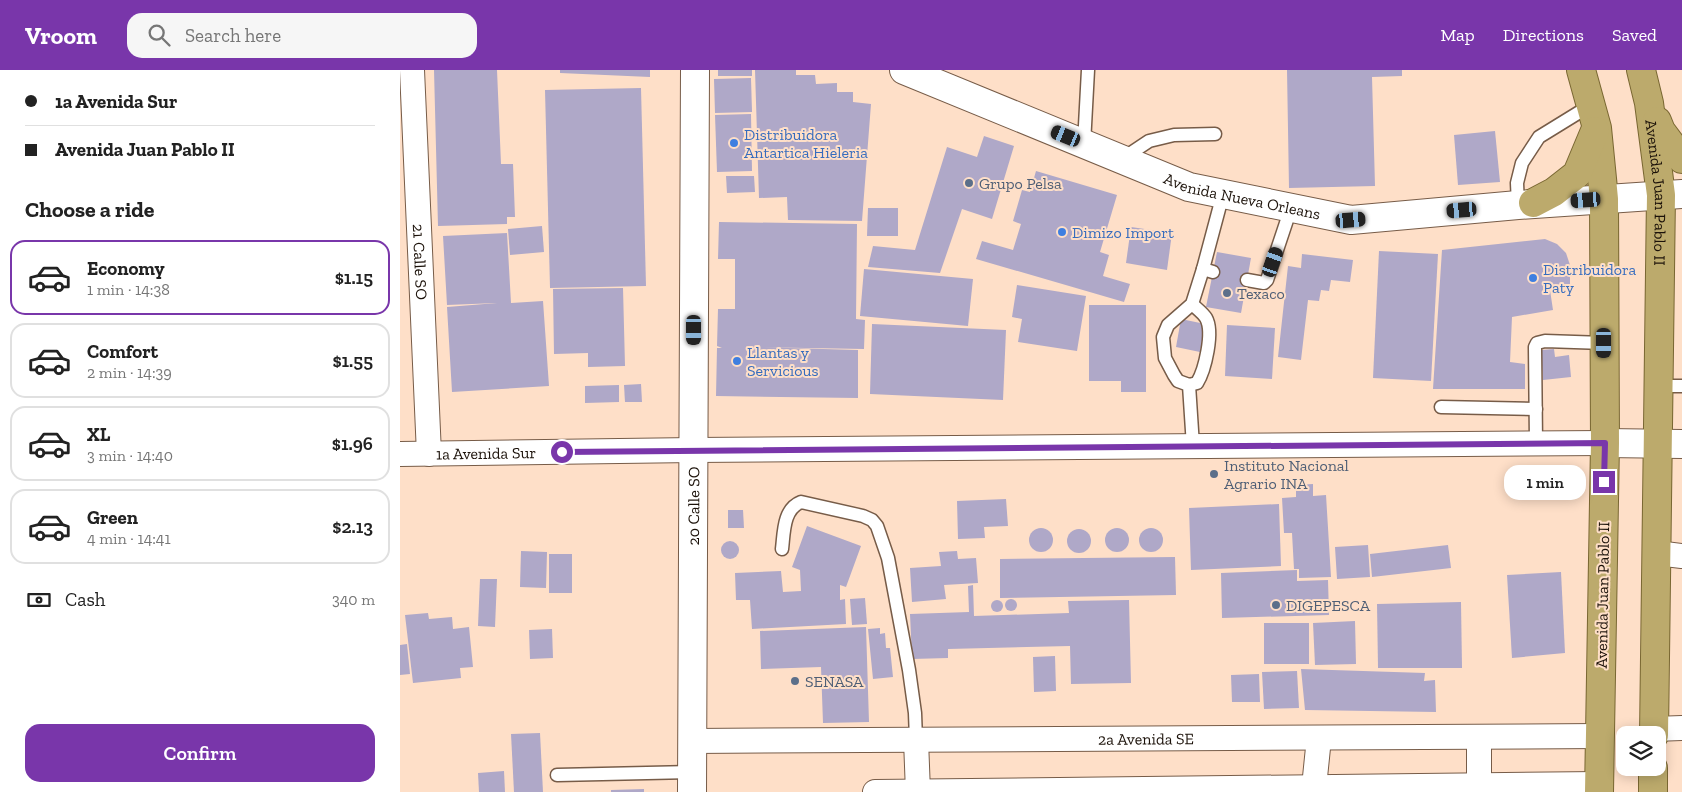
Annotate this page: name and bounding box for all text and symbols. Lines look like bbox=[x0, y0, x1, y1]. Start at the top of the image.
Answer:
search box bbox=[127, 13, 477, 58]
text: Vroom bbox=[25, 21, 97, 50]
icon: search bbox=[145, 21, 173, 49]
text: Search here bbox=[185, 24, 281, 47]
text: Map bbox=[1440, 24, 1475, 46]
text: Directions bbox=[1503, 24, 1584, 46]
text: Saved bbox=[1612, 24, 1657, 46]
text: 1a Avenida Sur bbox=[55, 90, 177, 113]
street label: Avenida Juan Pablo II bbox=[1641, 118, 1670, 266]
car bbox=[1049, 123, 1082, 149]
place label: Distribuidora Antartica Hieleria bbox=[744, 125, 868, 162]
marker: Distribuidora Antartica Hieleria bbox=[728, 137, 740, 149]
text: Avenida Juan Pablo II bbox=[55, 138, 235, 161]
street label: Avenida Nueva Orleans bbox=[1161, 169, 1322, 224]
place label: Grupo Pelsa bbox=[979, 174, 1062, 193]
marker: Grupo Pelsa bbox=[963, 177, 975, 189]
car bbox=[1570, 191, 1601, 209]
text: Choose a ride bbox=[25, 196, 155, 223]
car bbox=[1446, 201, 1477, 219]
car bbox=[1335, 211, 1366, 229]
street label: 21 Calle SO bbox=[409, 223, 431, 301]
place label: Dimizo Import bbox=[1072, 223, 1174, 242]
marker: Dimizo Import bbox=[1056, 226, 1068, 238]
car bbox=[1261, 245, 1284, 279]
icon: car bbox=[27, 255, 72, 300]
text: Economy bbox=[87, 257, 165, 280]
place label: Distribuidora Paty bbox=[1543, 260, 1637, 297]
text: $1.15 bbox=[335, 266, 373, 289]
marker: Distribuidora Paty bbox=[1527, 272, 1539, 284]
text: 1 min · 14:38 bbox=[87, 280, 170, 299]
place label: Texaco bbox=[1237, 284, 1285, 303]
marker: Texaco bbox=[1221, 287, 1233, 299]
car bbox=[686, 315, 701, 345]
car bbox=[1596, 328, 1611, 358]
icon: car bbox=[27, 338, 72, 383]
text: Comfort bbox=[87, 340, 158, 363]
place label: Llantas y Servicious bbox=[747, 343, 818, 380]
text: $1.55 bbox=[332, 349, 373, 372]
marker: Llantas y Servicious bbox=[731, 355, 743, 367]
text: 2 min · 14:39 bbox=[87, 363, 172, 382]
icon: car bbox=[27, 421, 72, 466]
text: XL bbox=[87, 423, 110, 446]
text: $1.96 bbox=[332, 432, 373, 455]
route start bbox=[551, 441, 573, 463]
street label: 1a Avenida Sur bbox=[436, 443, 536, 464]
text: 3 min · 14:40 bbox=[87, 446, 173, 465]
place label: Instituto Nacional Agrario INA bbox=[1224, 456, 1349, 493]
callout: 1 min bbox=[1504, 464, 1586, 500]
street label: 20 Calle SO bbox=[684, 466, 703, 546]
marker: Instituto Nacional Agrario INA bbox=[1208, 468, 1220, 480]
route end bbox=[1593, 471, 1615, 493]
text: 1 min bbox=[1526, 473, 1564, 492]
icon: car bbox=[27, 504, 72, 549]
text: Green bbox=[87, 506, 138, 529]
text: $2.13 bbox=[332, 515, 373, 538]
street label: Avenida Juan Pablo II bbox=[1592, 521, 1613, 669]
text: 4 min · 14:41 bbox=[87, 529, 171, 548]
icon: cash bbox=[25, 586, 53, 614]
text: Cash bbox=[65, 588, 105, 611]
text: 340 m bbox=[332, 590, 375, 609]
place label: DIGEPESCA bbox=[1286, 596, 1371, 615]
marker: DIGEPESCA bbox=[1270, 599, 1282, 611]
place label: SENASA bbox=[805, 672, 864, 691]
marker: SENASA bbox=[789, 675, 801, 687]
button: Confirm bbox=[25, 724, 375, 782]
map controls bbox=[1616, 726, 1666, 776]
button: layers bbox=[1616, 726, 1666, 776]
street label: 2a Avenida SE bbox=[1098, 729, 1194, 749]

